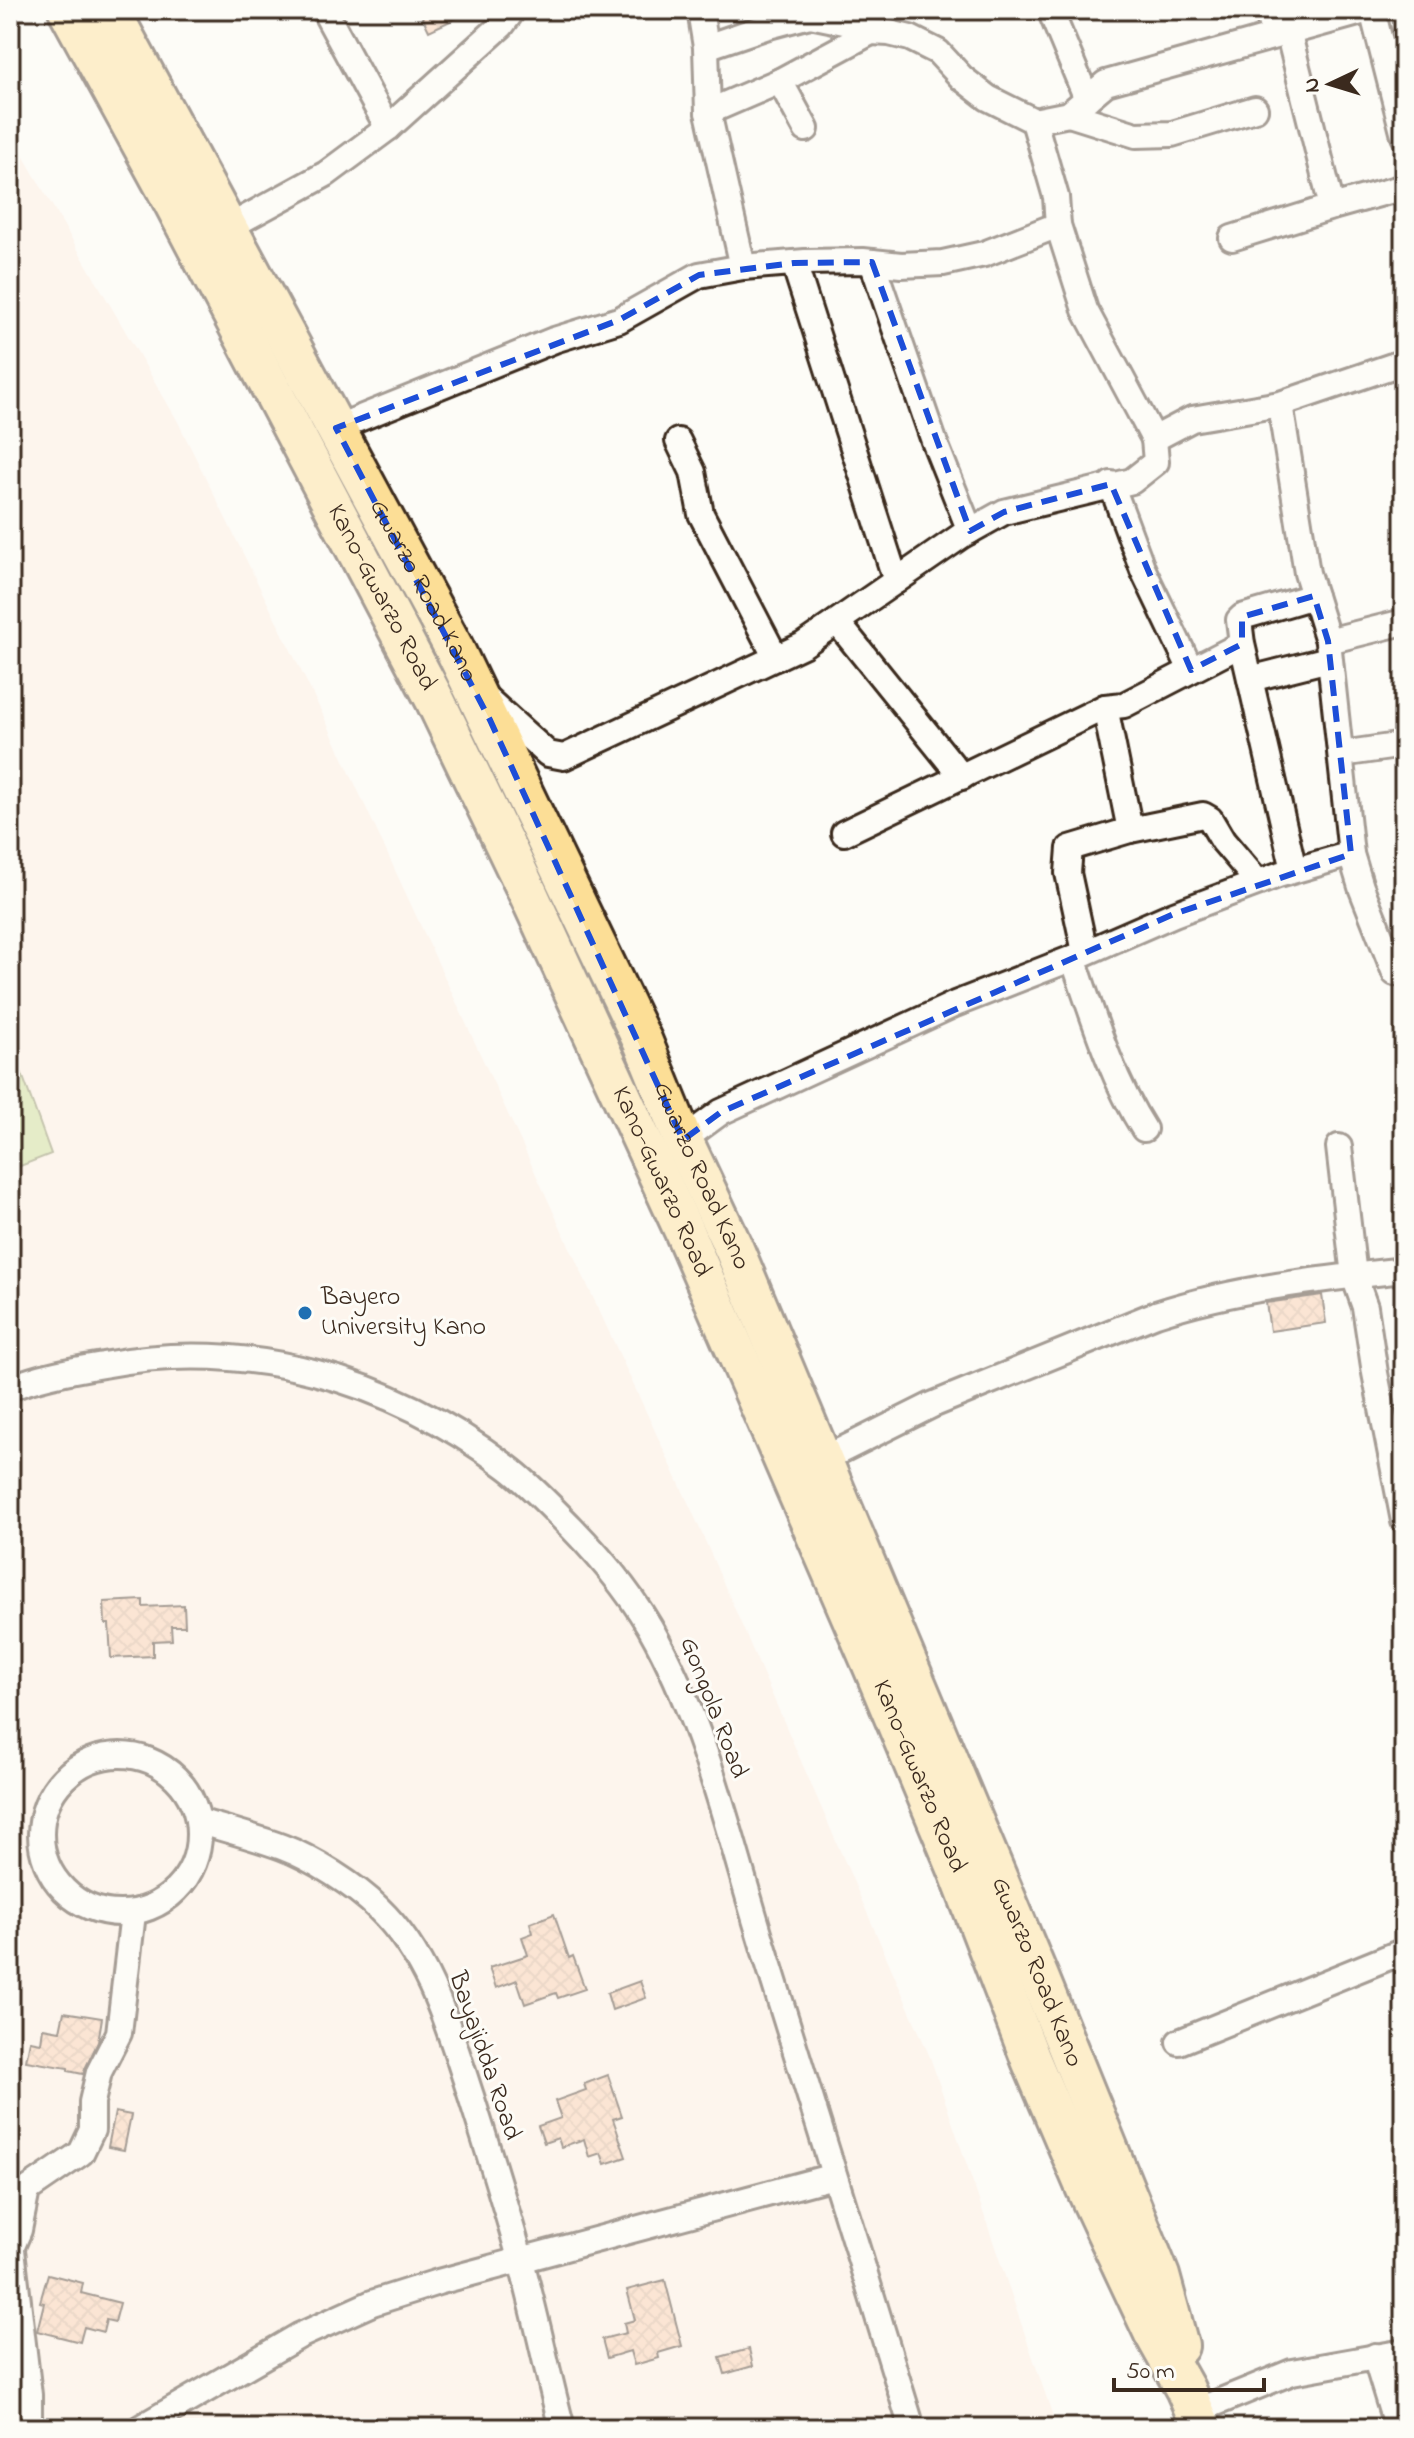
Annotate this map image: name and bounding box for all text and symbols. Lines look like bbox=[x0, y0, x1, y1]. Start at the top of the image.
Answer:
north arrow bbox=[1290, 44, 1370, 124]
text: N bbox=[1297, 77, 1330, 94]
street label: Gwarzo Road Kano bbox=[358, 493, 487, 689]
street label: Kano-Gwarzo Road bbox=[316, 498, 446, 698]
street label: Gwarzo Road Kano bbox=[642, 1076, 760, 1276]
street label: Kano-Gwarzo Road bbox=[601, 1081, 721, 1284]
place label: Bayero University Kano bbox=[320, 1279, 486, 1347]
marker: Bayero University Kano bbox=[296, 1304, 314, 1322]
street label: Gongola Road bbox=[669, 1632, 757, 1785]
street label: Kano-Gwarzo Road bbox=[862, 1674, 976, 1879]
street label: Gwarzo Road Kano bbox=[980, 1871, 1093, 2073]
street label: Bayajidda Road bbox=[437, 1966, 531, 2146]
scale bar bbox=[1114, 2342, 1264, 2392]
text: 50 m bbox=[1126, 2355, 1175, 2390]

